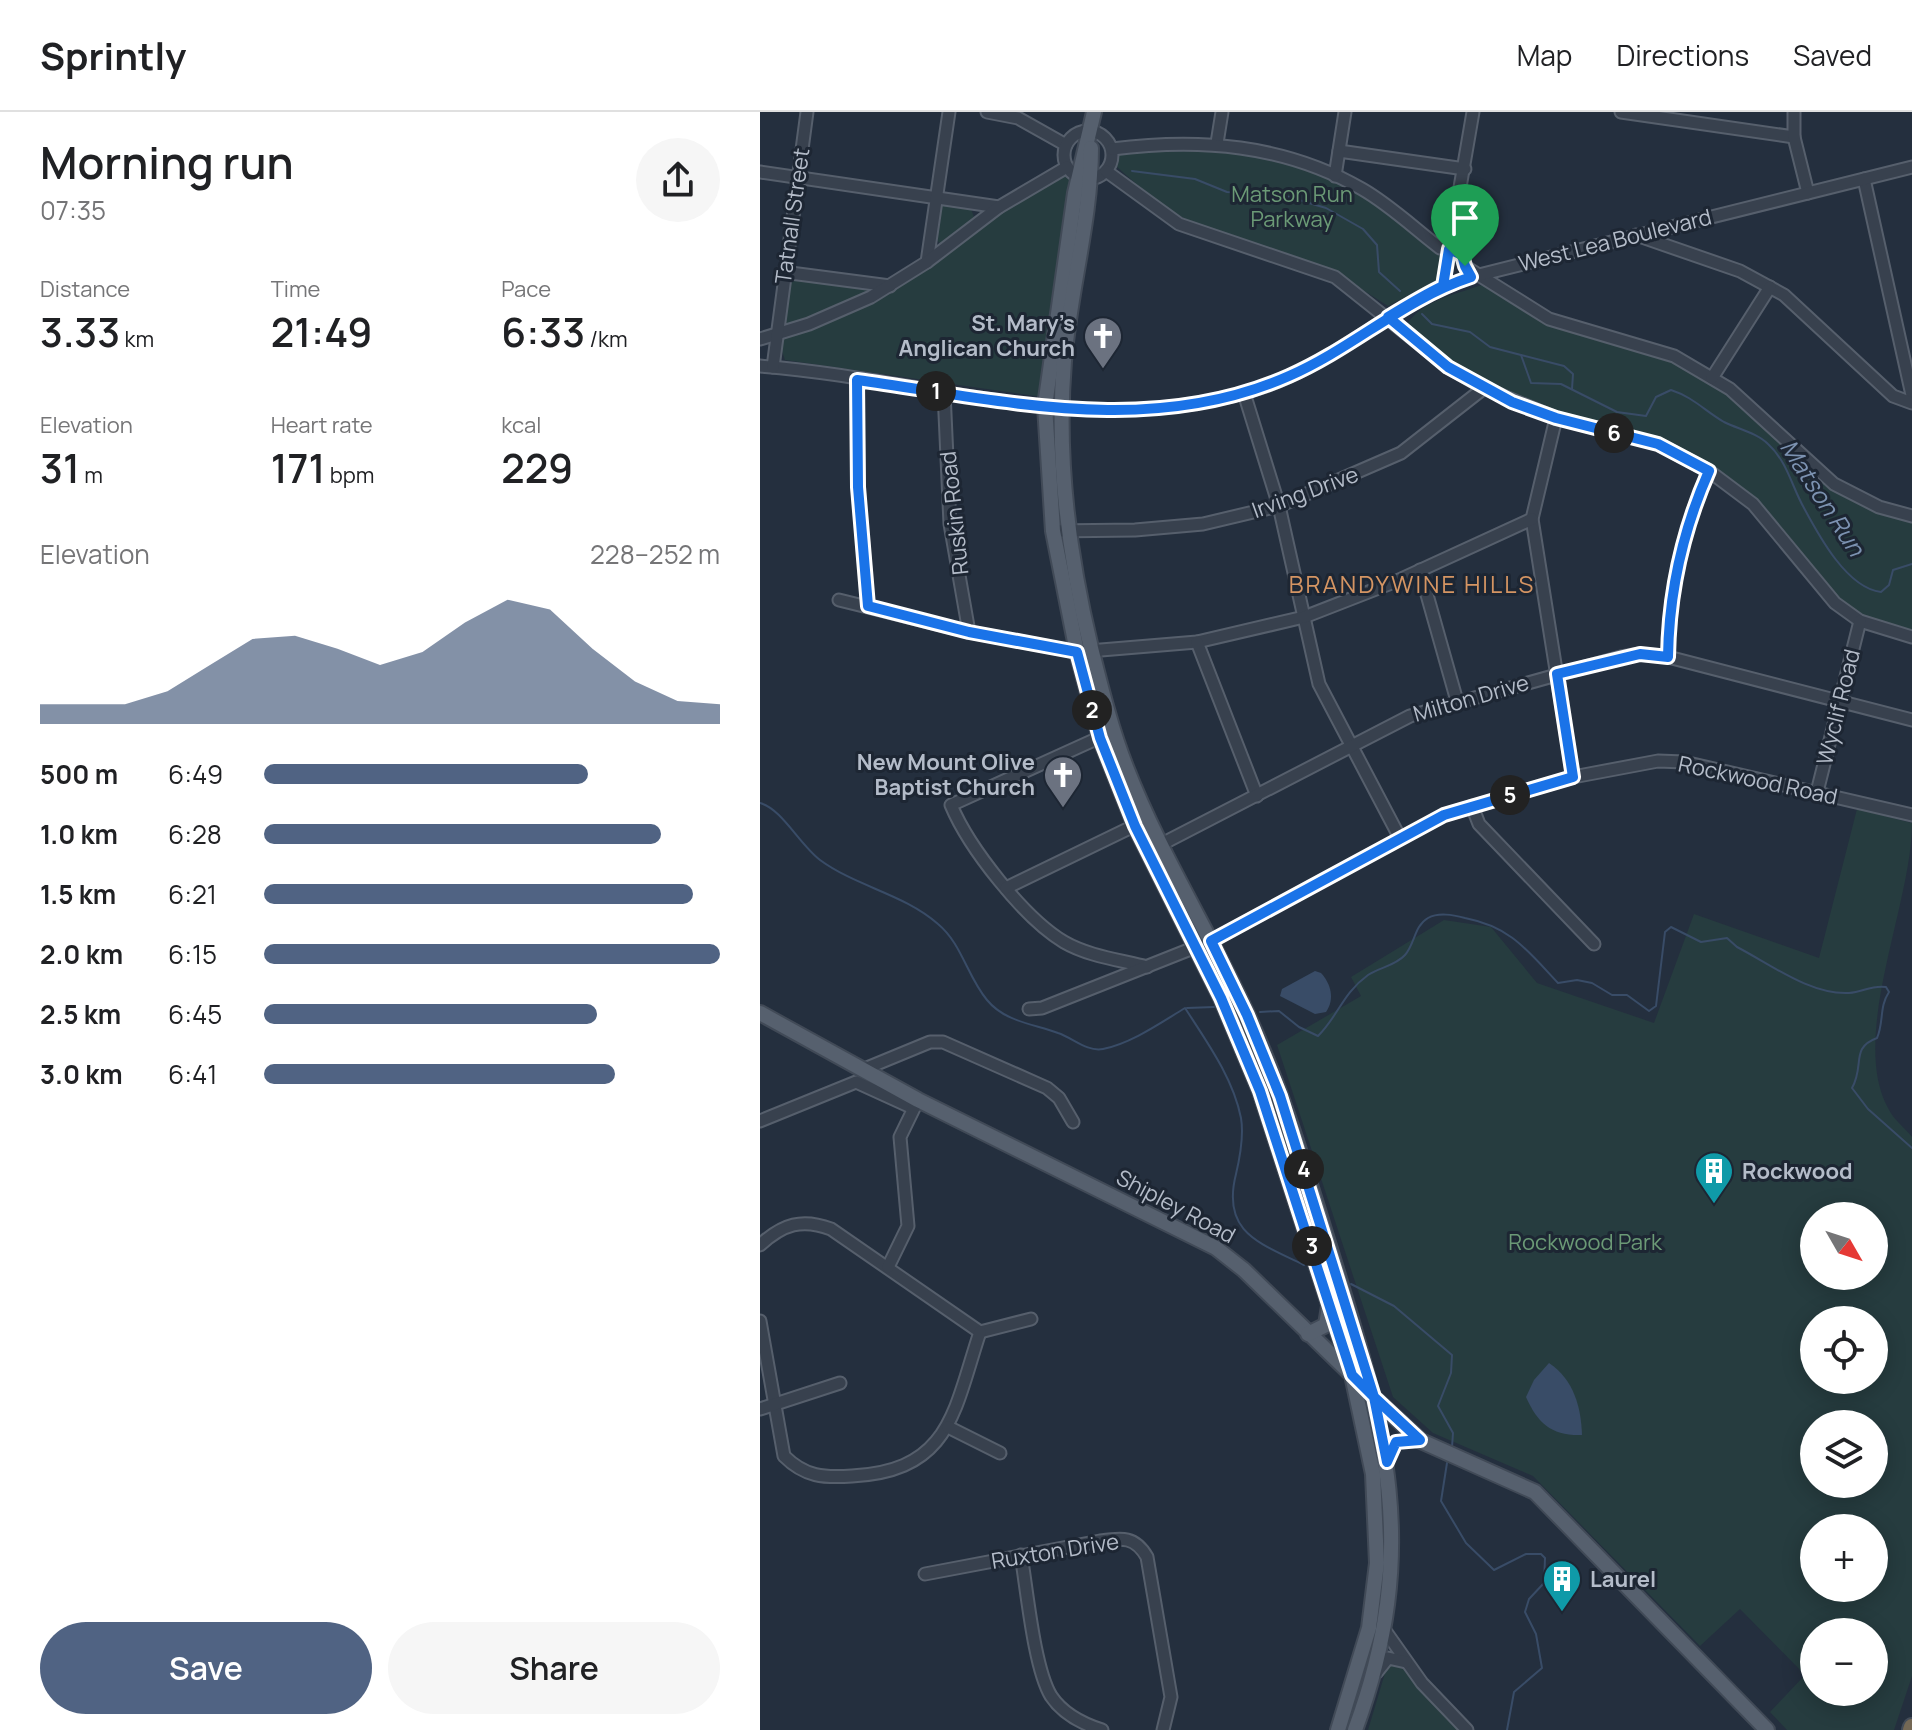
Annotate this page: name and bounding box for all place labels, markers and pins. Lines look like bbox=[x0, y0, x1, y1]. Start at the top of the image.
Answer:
pin bbox=[1431, 184, 1499, 266]
place label: St. Mary’s Anglican Church bbox=[899, 308, 1075, 363]
church icon: St. Mary’s Anglican Church bbox=[1082, 315, 1124, 370]
pin: 1 bbox=[916, 371, 956, 411]
pin: 6 bbox=[1594, 413, 1634, 453]
pin: 2 bbox=[1072, 690, 1112, 730]
place label: New Mount Olive Baptist Church bbox=[857, 747, 1035, 802]
church icon: New Mount Olive Baptist Church bbox=[1042, 754, 1084, 809]
pin: 5 bbox=[1490, 775, 1530, 815]
pin: 4 bbox=[1284, 1149, 1324, 1189]
building icon: Rockwood bbox=[1693, 1150, 1735, 1205]
place label: Rockwood bbox=[1742, 1156, 1853, 1186]
pin: 3 bbox=[1292, 1226, 1332, 1266]
building icon: Laurel bbox=[1541, 1558, 1583, 1613]
place label: Laurel bbox=[1590, 1564, 1656, 1594]

